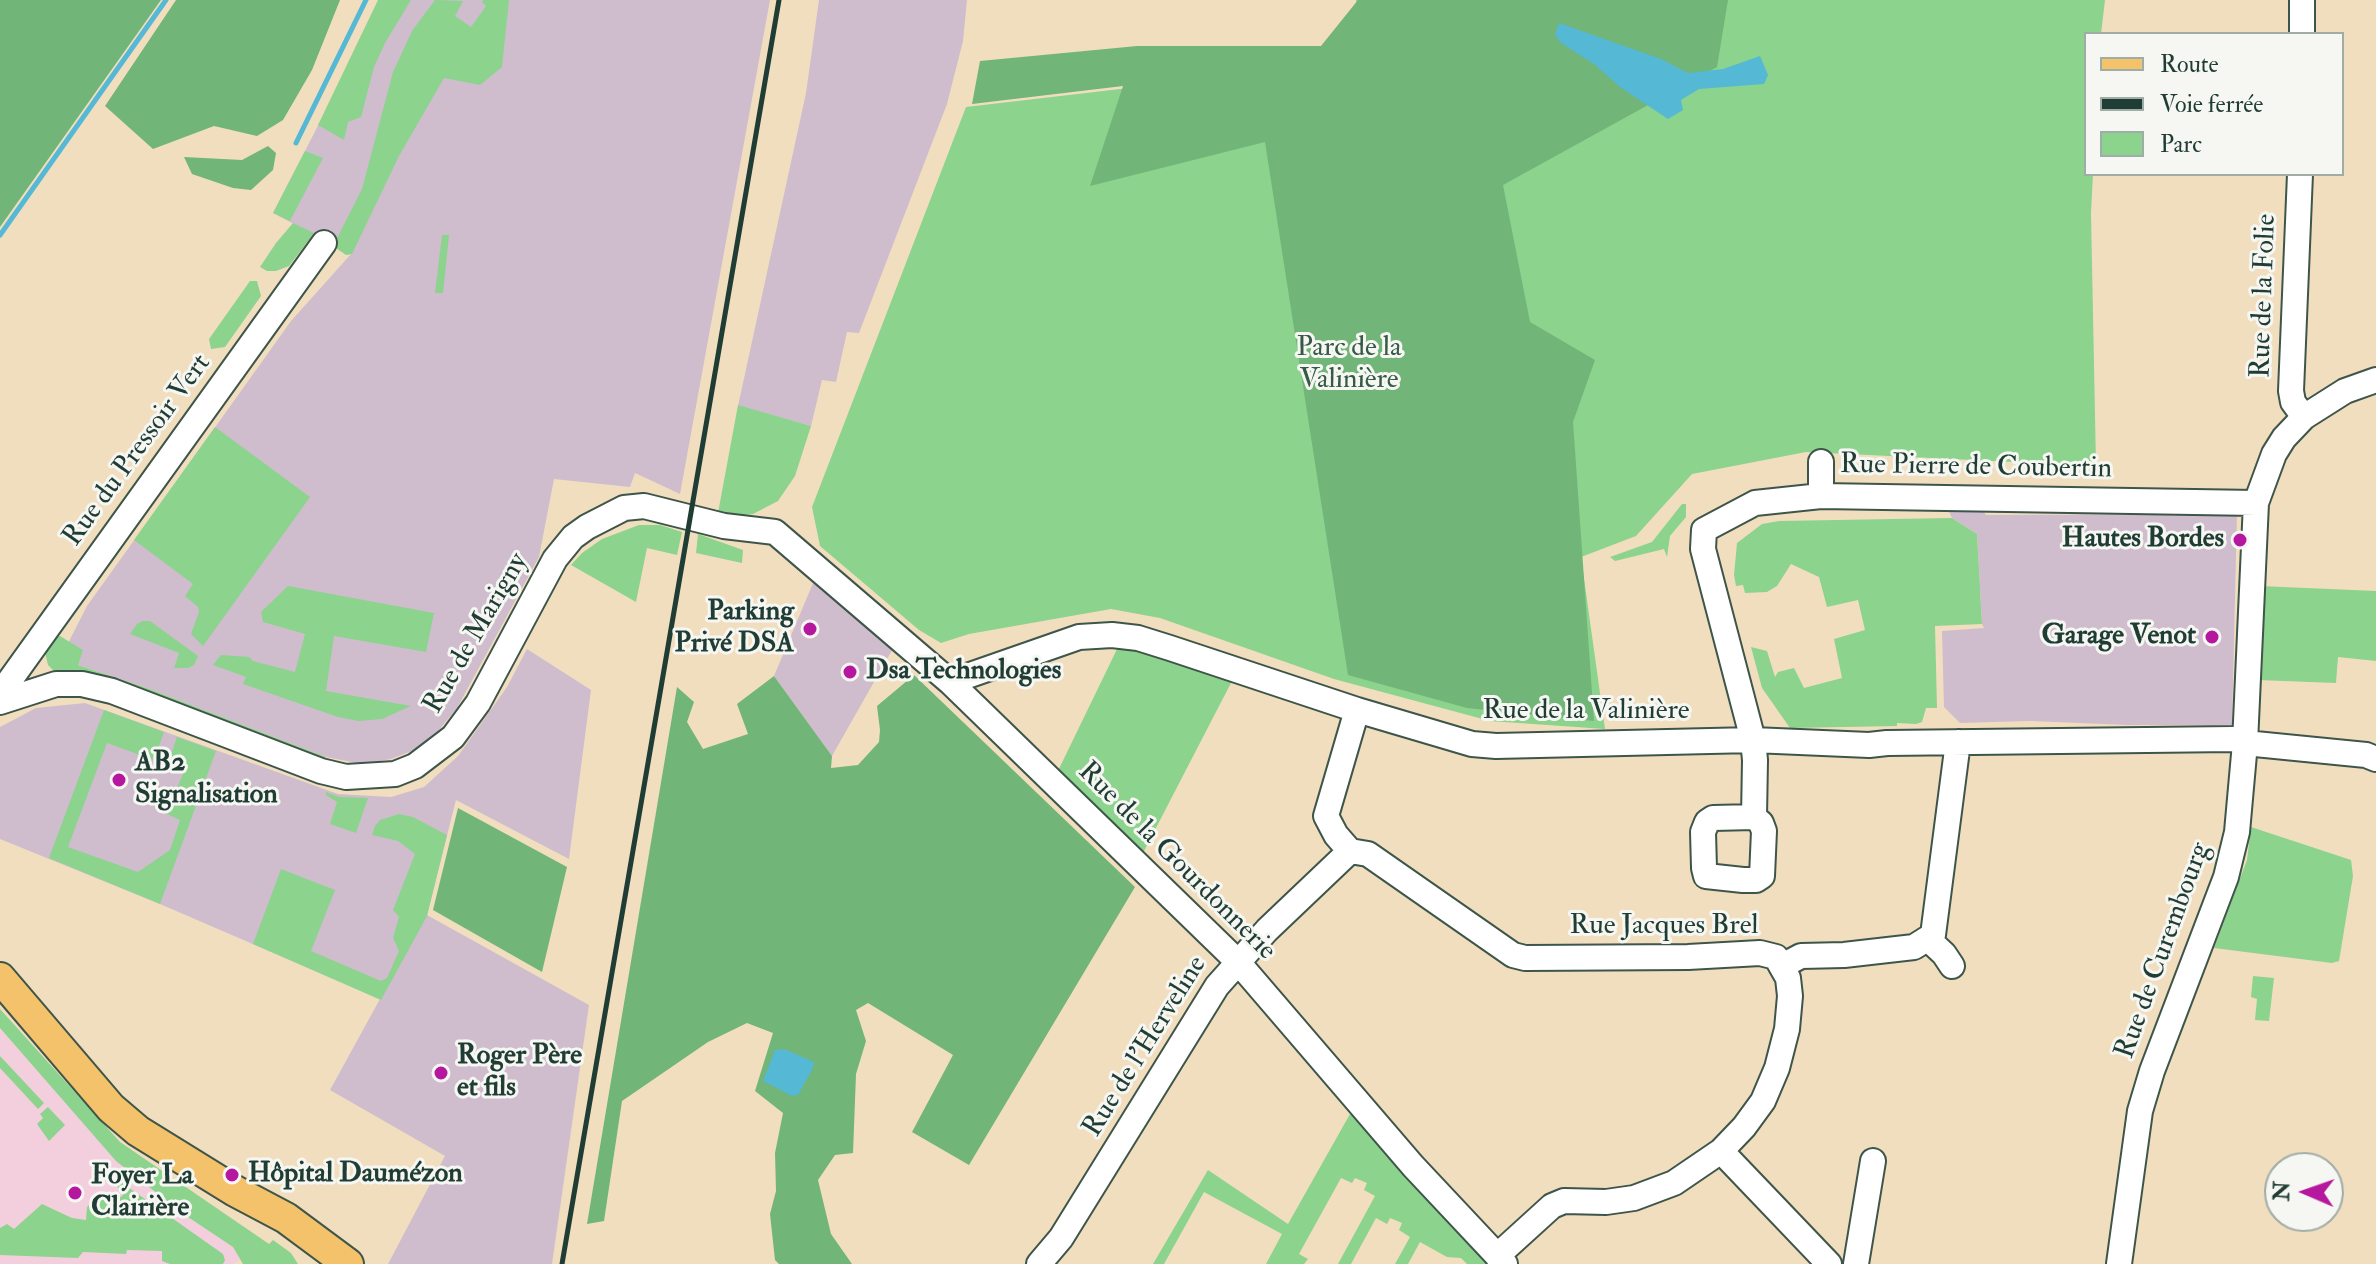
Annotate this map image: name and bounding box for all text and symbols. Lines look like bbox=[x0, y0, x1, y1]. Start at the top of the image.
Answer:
legend bbox=[2084, 32, 2344, 176]
text: Route bbox=[2160, 49, 2219, 80]
text: Voie ferrée bbox=[2160, 89, 2263, 120]
text: Parc bbox=[2160, 129, 2202, 160]
street label: Rue de la Folie bbox=[2245, 213, 2285, 379]
park label: Parc de la Valinière bbox=[1297, 332, 1401, 398]
street label: Rue du Pressoir Vert bbox=[57, 348, 219, 554]
street label: Rue Pierre de Coubertin bbox=[1840, 449, 2112, 487]
place label: Hautes Bordes bbox=[2062, 523, 2224, 557]
marker: Hautes Bordes bbox=[2231, 531, 2249, 549]
street label: Rue de Marigny bbox=[418, 548, 536, 720]
place label: Parking Privé DSA bbox=[675, 596, 794, 662]
marker: Parking Privé DSA bbox=[801, 620, 819, 638]
place label: Garage Venot bbox=[2042, 620, 2196, 654]
marker: Garage Venot bbox=[2203, 628, 2221, 646]
place label: Dsa Technologies bbox=[866, 655, 1061, 689]
marker: Dsa Technologies bbox=[841, 663, 859, 681]
street label: Rue de la Valinière bbox=[1483, 695, 1689, 729]
place label: AB2 Signalisation bbox=[135, 747, 278, 813]
street label: Rue de la Gourdonnerie bbox=[1070, 756, 1282, 968]
marker: AB2 Signalisation bbox=[110, 771, 128, 789]
street label: Rue de Curembourg bbox=[2109, 838, 2219, 1064]
street label: Rue Jacques Brel bbox=[1569, 910, 1759, 944]
street label: Rue de l'Herveline bbox=[1077, 950, 1215, 1144]
place label: Roger Père et fils bbox=[457, 1040, 582, 1106]
marker: Roger Père et fils bbox=[432, 1064, 450, 1082]
north arrow bbox=[2264, 1152, 2344, 1232]
place label: Hôpital Daumézon bbox=[248, 1158, 463, 1192]
place label: Foyer La Clairière bbox=[91, 1160, 193, 1226]
marker: Hôpital Daumézon bbox=[223, 1166, 241, 1184]
text: N bbox=[2268, 1181, 2296, 1202]
marker: Foyer La Clairière bbox=[66, 1184, 84, 1202]

